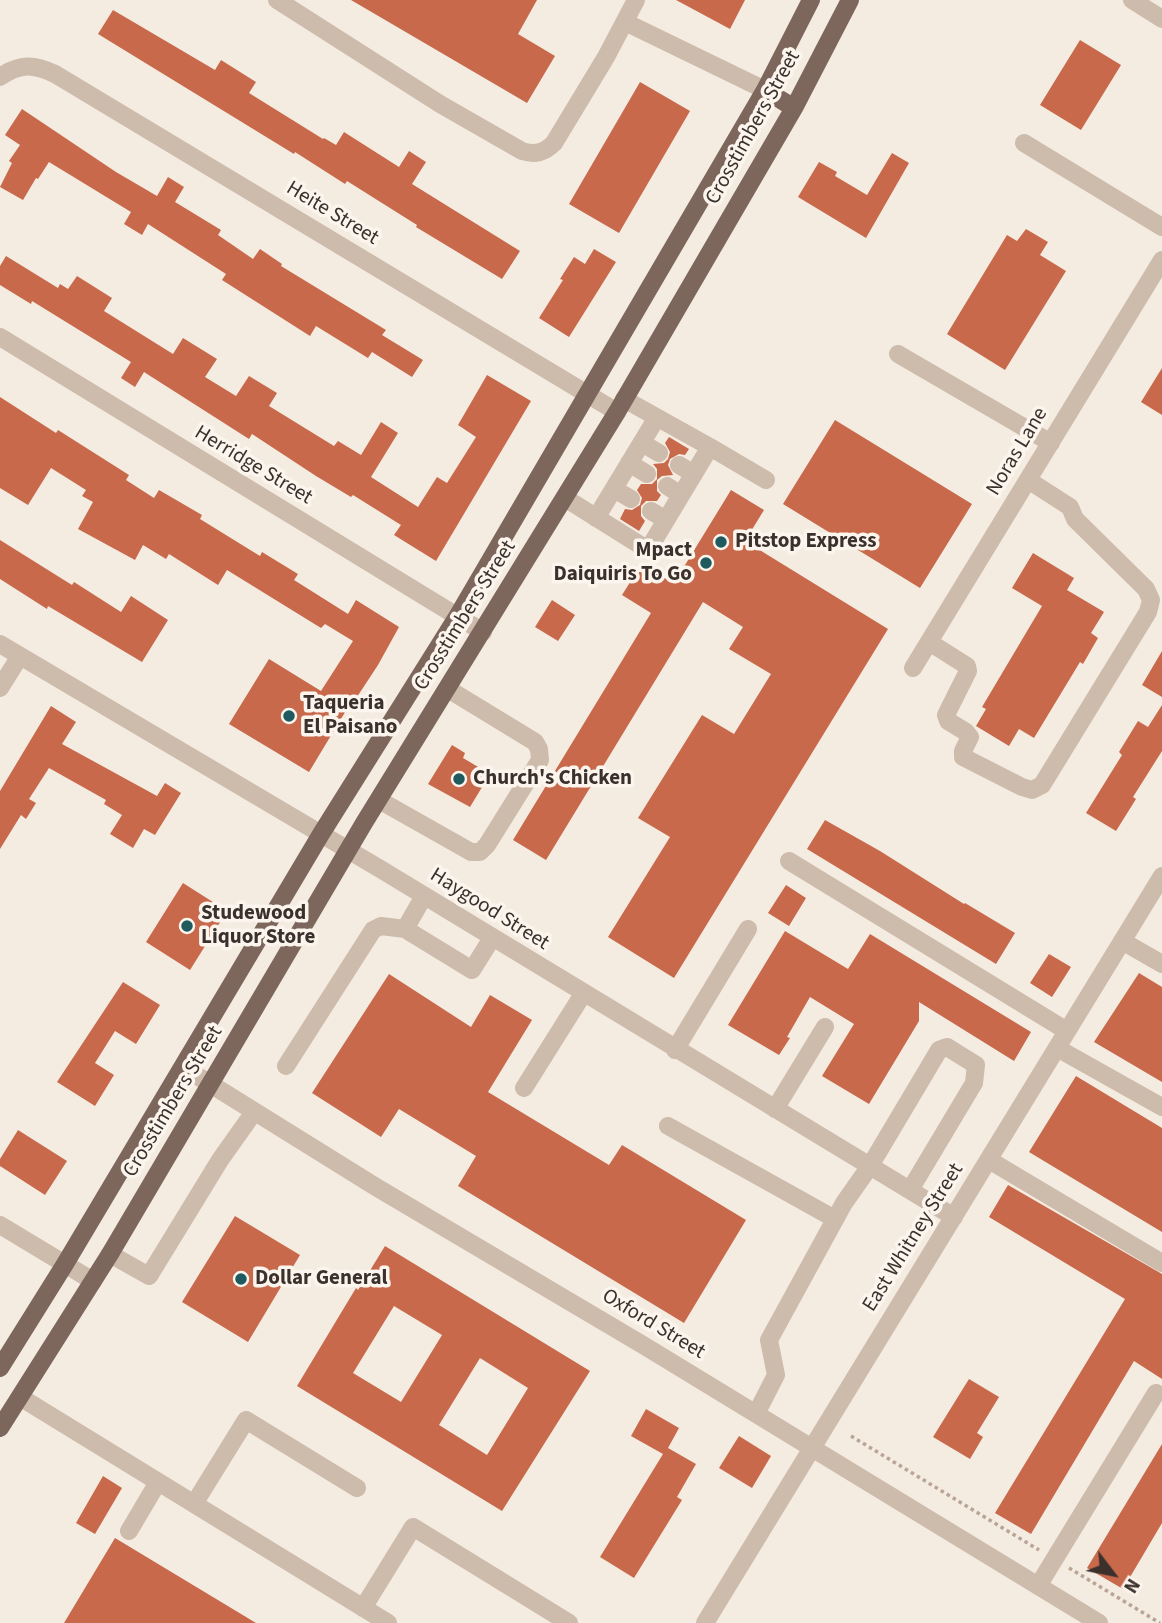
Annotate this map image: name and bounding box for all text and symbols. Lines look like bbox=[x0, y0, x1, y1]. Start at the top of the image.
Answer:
street label: Crosstimbers Street bbox=[701, 47, 807, 209]
street label: Heite Street bbox=[281, 177, 383, 251]
street label: Noras Lane bbox=[982, 403, 1054, 501]
street label: Herridge Street bbox=[189, 421, 317, 511]
place label: Pitstop Express bbox=[735, 529, 877, 555]
marker: Pitstop Express bbox=[713, 534, 729, 550]
street label: Crosstimbers Street bbox=[410, 536, 522, 696]
place label: Mpact Daiquiris To Go bbox=[553, 538, 692, 588]
marker: Mpact Daiquiris To Go bbox=[698, 555, 714, 571]
place label: Taqueria El Paisano bbox=[303, 691, 397, 741]
marker: Taqueria El Paisano bbox=[281, 708, 297, 724]
place label: Church's Chicken bbox=[473, 766, 632, 792]
marker: Church's Chicken bbox=[451, 771, 467, 787]
street label: Haygood Street bbox=[425, 863, 553, 957]
place label: Studewood Liquor Store bbox=[201, 901, 315, 951]
marker: Studewood Liquor Store bbox=[179, 918, 195, 934]
street label: Crosstimbers Street bbox=[119, 1022, 229, 1182]
street label: East Whitney Street bbox=[858, 1159, 970, 1317]
place label: Dollar General bbox=[255, 1266, 388, 1292]
marker: Dollar General bbox=[233, 1271, 249, 1287]
street label: Oxford Street bbox=[597, 1284, 709, 1366]
north arrow bbox=[1078, 1539, 1148, 1609]
text: N bbox=[1116, 1573, 1146, 1598]

